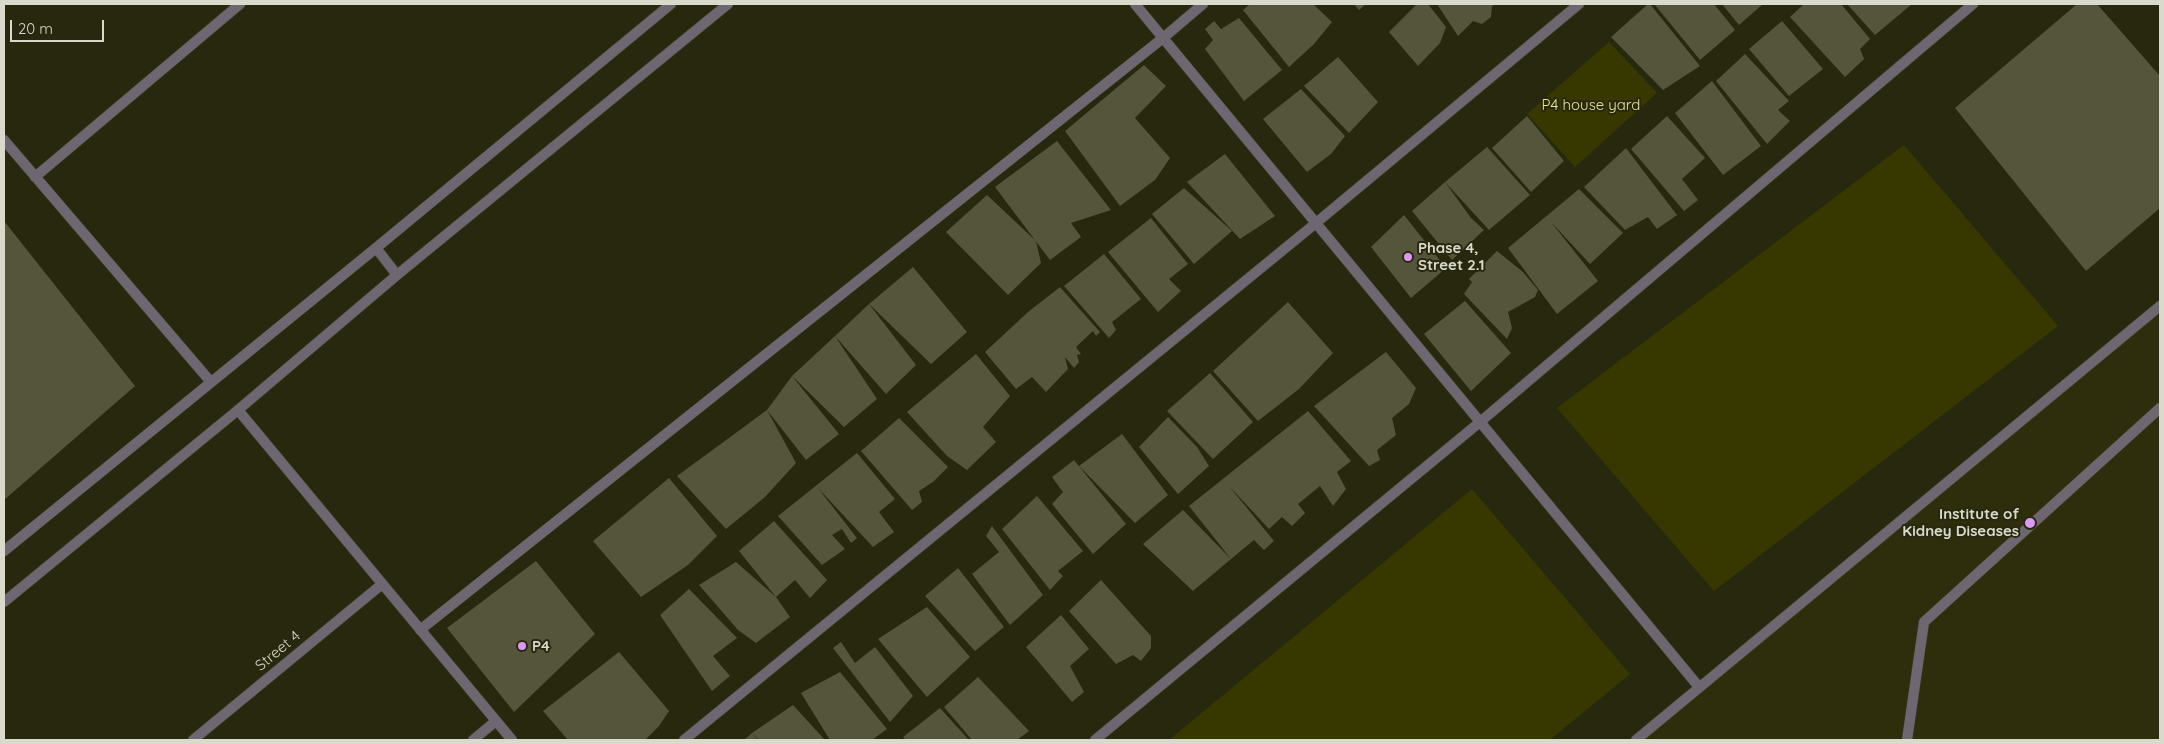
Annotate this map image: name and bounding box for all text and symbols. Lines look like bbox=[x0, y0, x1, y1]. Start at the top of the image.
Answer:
scale bar bbox=[12, 10, 106, 42]
text: 20 m bbox=[18, 19, 53, 38]
park label: P4 house yard bbox=[1542, 96, 1640, 114]
place label: Phase 4, Street 2.1 bbox=[1418, 239, 1485, 274]
marker: Phase 4, Street 2.1 bbox=[1402, 251, 1414, 263]
place label: Institute of Kidney Diseases bbox=[1902, 505, 2019, 540]
marker: Institute of Kidney Diseases bbox=[2023, 516, 2037, 530]
street label: Street 4 bbox=[252, 627, 304, 675]
place label: P4 bbox=[532, 637, 550, 655]
marker: P4 bbox=[516, 640, 528, 652]

